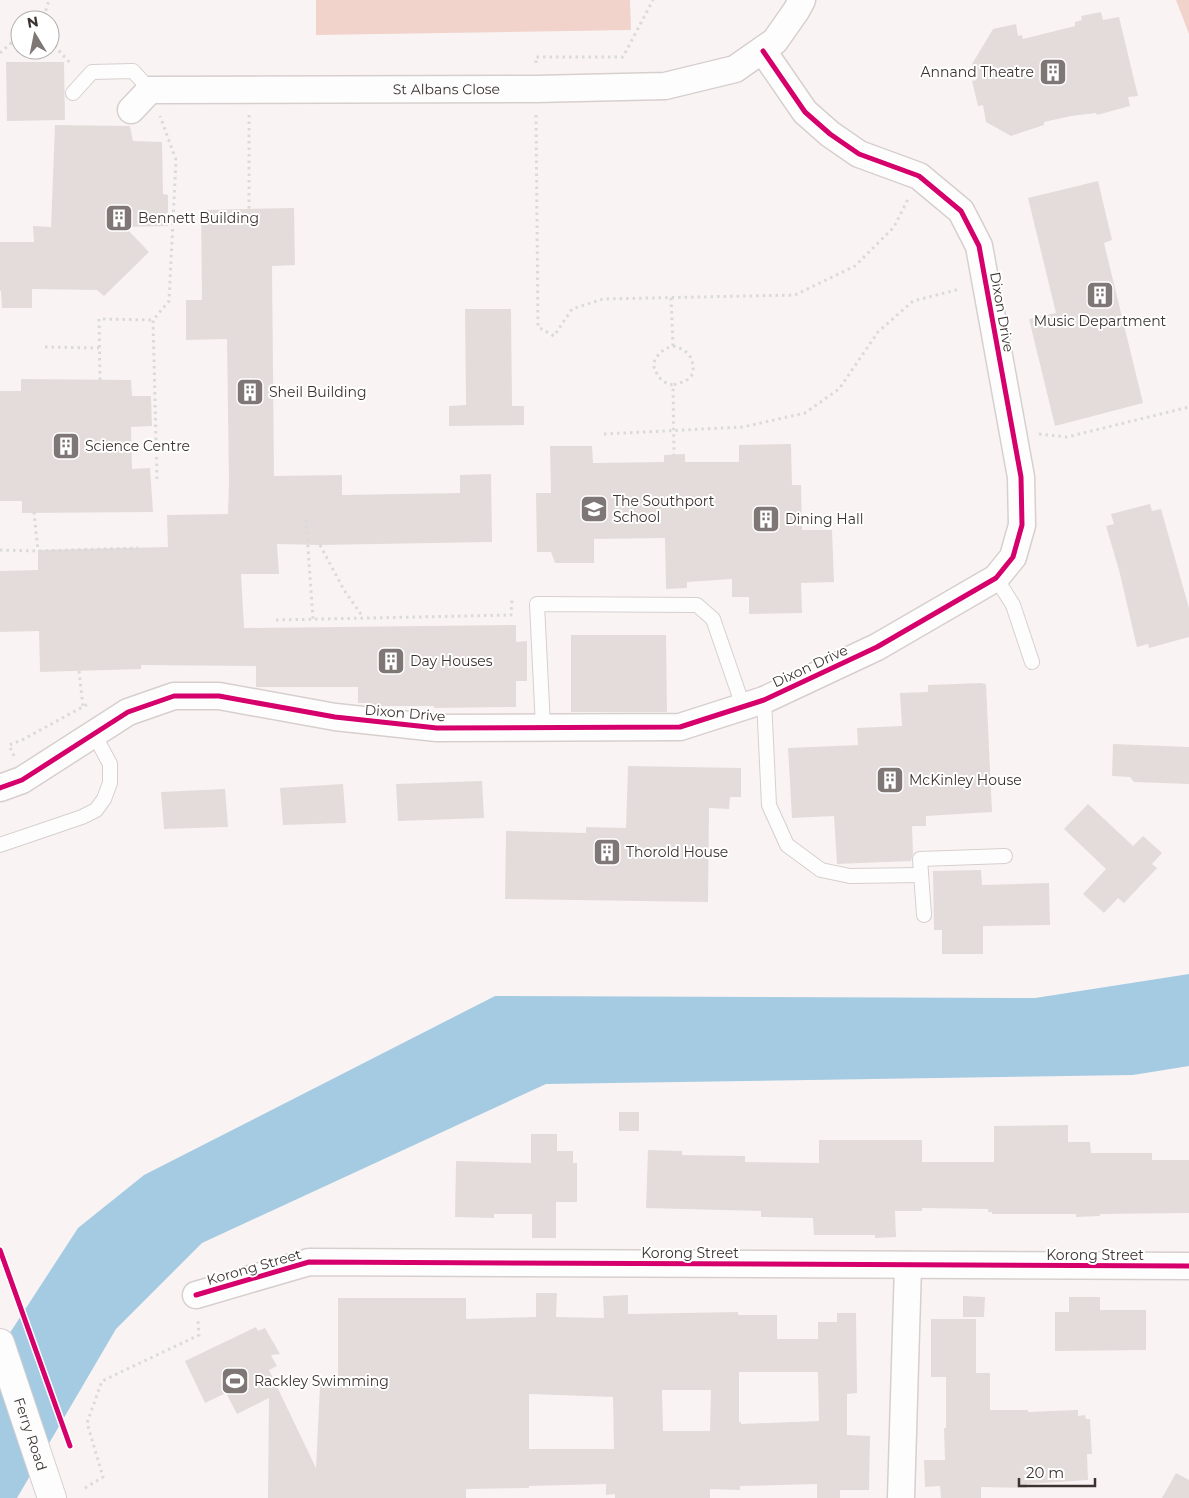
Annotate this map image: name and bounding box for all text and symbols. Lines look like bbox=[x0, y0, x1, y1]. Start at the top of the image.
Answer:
north arrow bbox=[10, 10, 60, 60]
text: N bbox=[26, 12, 40, 32]
building icon: Annand Theatre bbox=[1038, 57, 1068, 87]
place label: Annand Theatre bbox=[921, 63, 1034, 81]
street label: St Albans Close bbox=[393, 80, 500, 98]
building icon: Bennett Building bbox=[104, 203, 134, 233]
place label: Bennett Building bbox=[138, 209, 259, 227]
street label: Dixon Drive bbox=[986, 270, 1018, 354]
building icon: Music Department bbox=[1085, 280, 1115, 310]
place label: Music Department bbox=[1034, 312, 1167, 330]
building icon: Sheil Building bbox=[235, 377, 265, 407]
place label: Sheil Building bbox=[269, 383, 367, 401]
building icon: Science Centre bbox=[51, 431, 81, 461]
place label: Science Centre bbox=[85, 437, 190, 455]
place label: The Southport School bbox=[613, 492, 715, 526]
school or university icon: The Southport School bbox=[579, 494, 609, 524]
building icon: Dining Hall bbox=[751, 504, 781, 534]
place label: Dining Hall bbox=[785, 510, 863, 528]
street label: Dixon Drive bbox=[769, 641, 851, 691]
building icon: Day Houses bbox=[376, 646, 406, 676]
place label: Day Houses bbox=[410, 652, 493, 670]
street label: Dixon Drive bbox=[364, 700, 446, 726]
building icon: McKinley House bbox=[875, 765, 905, 795]
place label: McKinley House bbox=[909, 771, 1022, 789]
building icon: Thorold House bbox=[592, 837, 622, 867]
place label: Thorold House bbox=[626, 843, 728, 861]
street label: Korong Street bbox=[641, 1244, 739, 1262]
street label: Korong Street bbox=[205, 1245, 304, 1289]
street label: Korong Street bbox=[1046, 1246, 1144, 1264]
sports icon: Rackley Swimming bbox=[220, 1366, 250, 1396]
place label: Rackley Swimming bbox=[254, 1372, 389, 1390]
street label: Ferry Road bbox=[10, 1395, 51, 1473]
scale bar bbox=[1019, 1456, 1095, 1488]
text: 20 m bbox=[1026, 1463, 1064, 1482]

